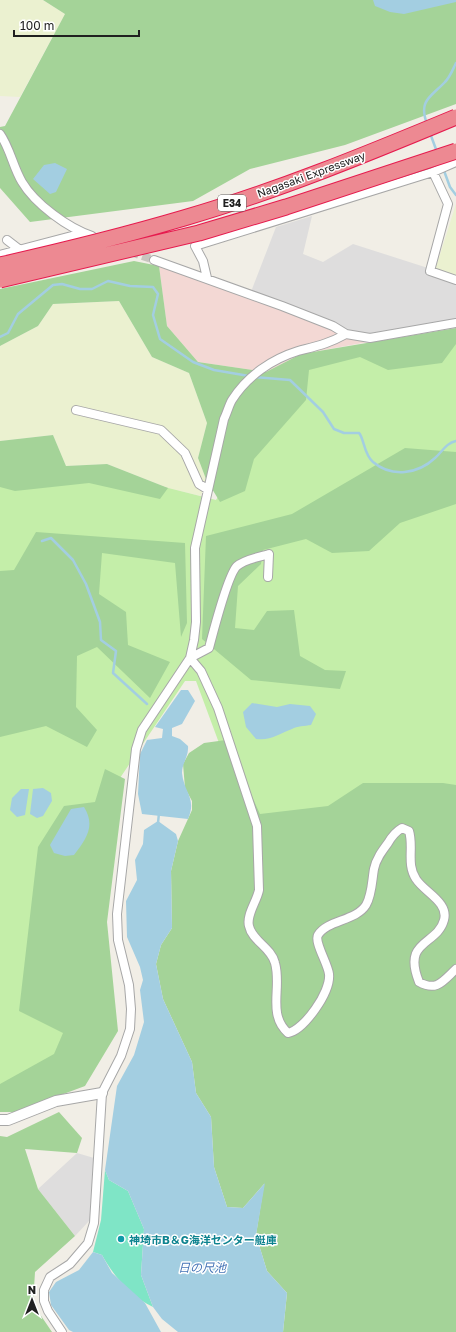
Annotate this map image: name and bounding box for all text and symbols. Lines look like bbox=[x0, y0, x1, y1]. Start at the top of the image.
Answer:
scale bar bbox=[14, 12, 139, 38]
text: 100 m bbox=[20, 18, 54, 33]
street label: Nagasaki Expressway bbox=[255, 148, 367, 200]
road number: E34 bbox=[218, 195, 246, 211]
place label: 神埼市B＆G海洋センター艇庫 bbox=[129, 1233, 277, 1246]
marker: 神埼市B＆G海洋センター艇庫 bbox=[116, 1234, 126, 1244]
water label: 日の尺池 bbox=[178, 1260, 227, 1275]
north arrow bbox=[12, 1280, 52, 1320]
text: N bbox=[28, 1283, 36, 1296]

